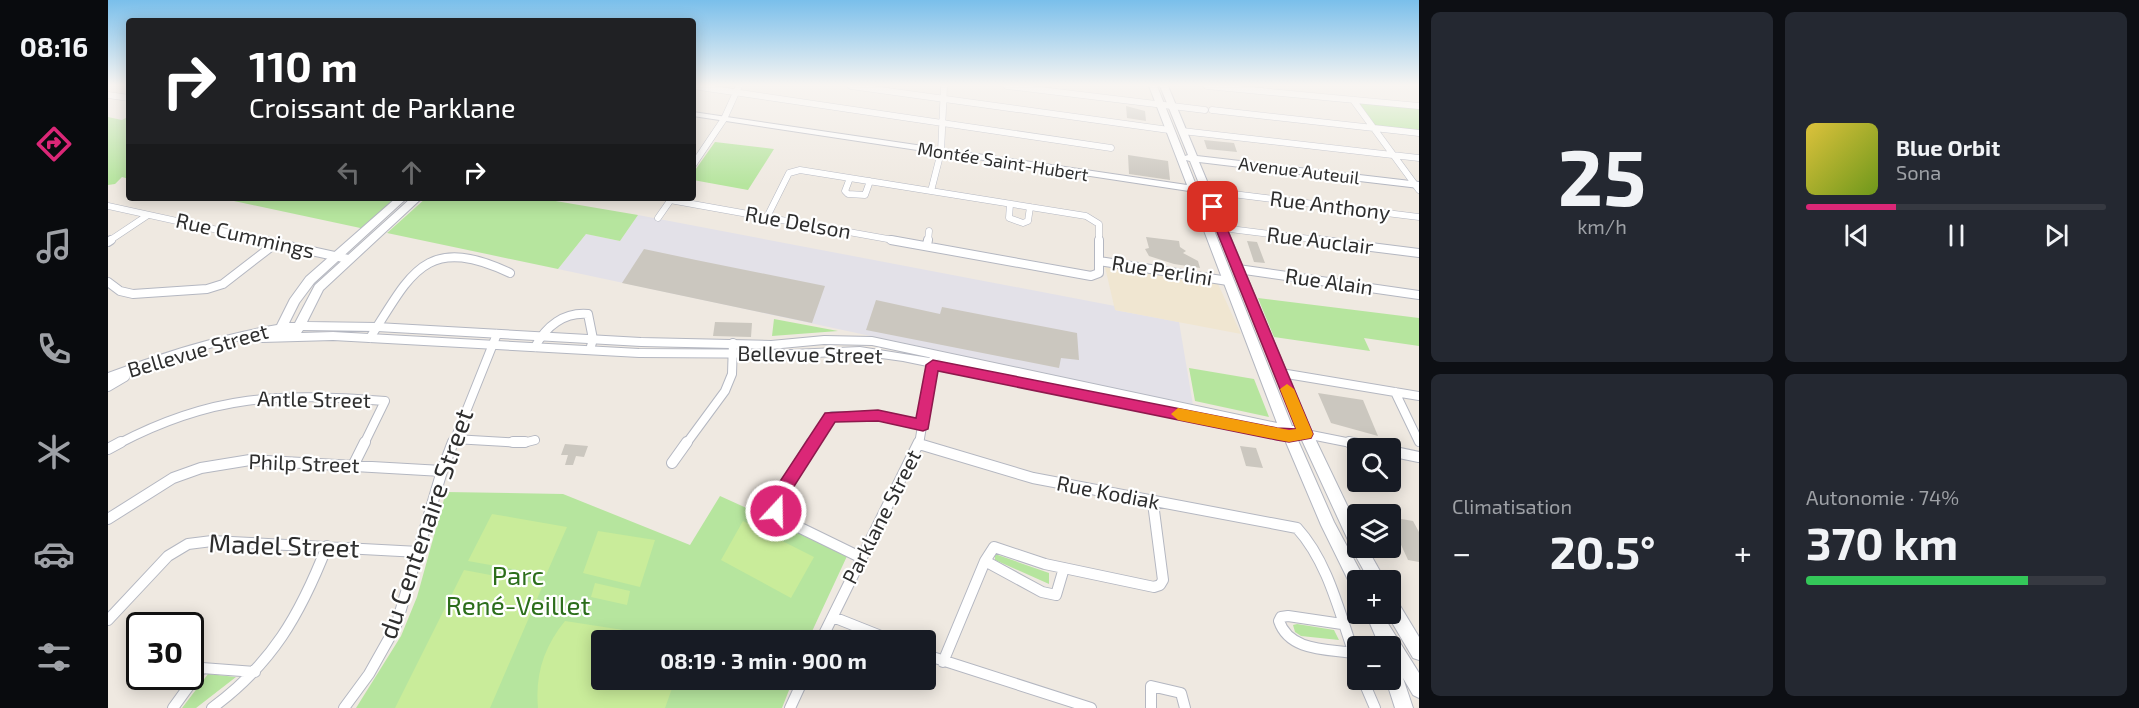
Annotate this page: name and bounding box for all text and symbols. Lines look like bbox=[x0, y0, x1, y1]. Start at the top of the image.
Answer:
text: 08:16 bbox=[20, 30, 88, 62]
text: 110 m bbox=[249, 40, 358, 90]
icon: right bbox=[150, 42, 228, 120]
text: Croissant de Parklane bbox=[249, 91, 515, 123]
icon: directions bbox=[33, 123, 75, 165]
text: 25 bbox=[1558, 128, 1646, 222]
text: Blue Orbit bbox=[1896, 134, 2000, 160]
street label: Montée Saint-Hubert bbox=[916, 137, 1090, 185]
street label: Avenue Auteuil bbox=[1237, 152, 1362, 188]
icon: left bbox=[332, 156, 365, 189]
icon: ahead bbox=[395, 156, 428, 189]
icon: right bbox=[458, 156, 491, 189]
text: Sona bbox=[1896, 160, 1941, 184]
pin bbox=[1187, 181, 1238, 232]
street label: Rue Anthony bbox=[1269, 185, 1392, 224]
icon: arrive bbox=[1196, 190, 1229, 223]
street label: Rue Delson bbox=[743, 200, 853, 243]
street label: Rue Cummings bbox=[174, 206, 317, 263]
text: km/h bbox=[1577, 214, 1627, 238]
icon: previous bbox=[1840, 219, 1873, 252]
icon: pause bbox=[1940, 219, 1973, 252]
icon: next bbox=[2040, 219, 2073, 252]
street label: Rue Auclair bbox=[1266, 221, 1375, 259]
icon: music bbox=[33, 225, 75, 267]
street label: Rue Perlini bbox=[1110, 249, 1214, 290]
street label: Rue Alain bbox=[1284, 262, 1375, 299]
street label: Bellevue Street bbox=[124, 318, 271, 382]
icon: phone bbox=[33, 328, 75, 370]
street label: Bellevue Street bbox=[737, 340, 883, 367]
street label: Antle Street bbox=[257, 385, 371, 412]
street label: du Centenaire Street bbox=[371, 404, 479, 643]
icon: climate bbox=[33, 431, 75, 473]
map controls bbox=[1347, 438, 1401, 690]
button: search bbox=[1347, 438, 1401, 492]
street label: Parklane Street bbox=[836, 445, 925, 588]
street label: Philp Street bbox=[248, 448, 360, 477]
street label: Rue Kodiak bbox=[1055, 469, 1162, 514]
position arrow bbox=[744, 479, 808, 543]
text: Autonomie · 74% bbox=[1806, 485, 1959, 509]
text: Climatisation bbox=[1452, 494, 1572, 518]
button: layers bbox=[1347, 504, 1401, 558]
text: 370 km bbox=[1806, 515, 1958, 569]
text: 20.5° bbox=[1550, 524, 1655, 578]
street label: Madel Street bbox=[208, 526, 360, 563]
text: − bbox=[1452, 532, 1471, 572]
text: + bbox=[1734, 532, 1752, 572]
icon: car bbox=[33, 533, 75, 575]
park label: Parc René-Veillet bbox=[446, 559, 590, 620]
button: + bbox=[1347, 570, 1401, 624]
speed limit sign: 30 bbox=[126, 612, 204, 690]
icon: filters bbox=[33, 636, 75, 678]
button: − bbox=[1347, 636, 1401, 690]
text: 08:19 · 3 min · 900 m bbox=[660, 647, 867, 673]

